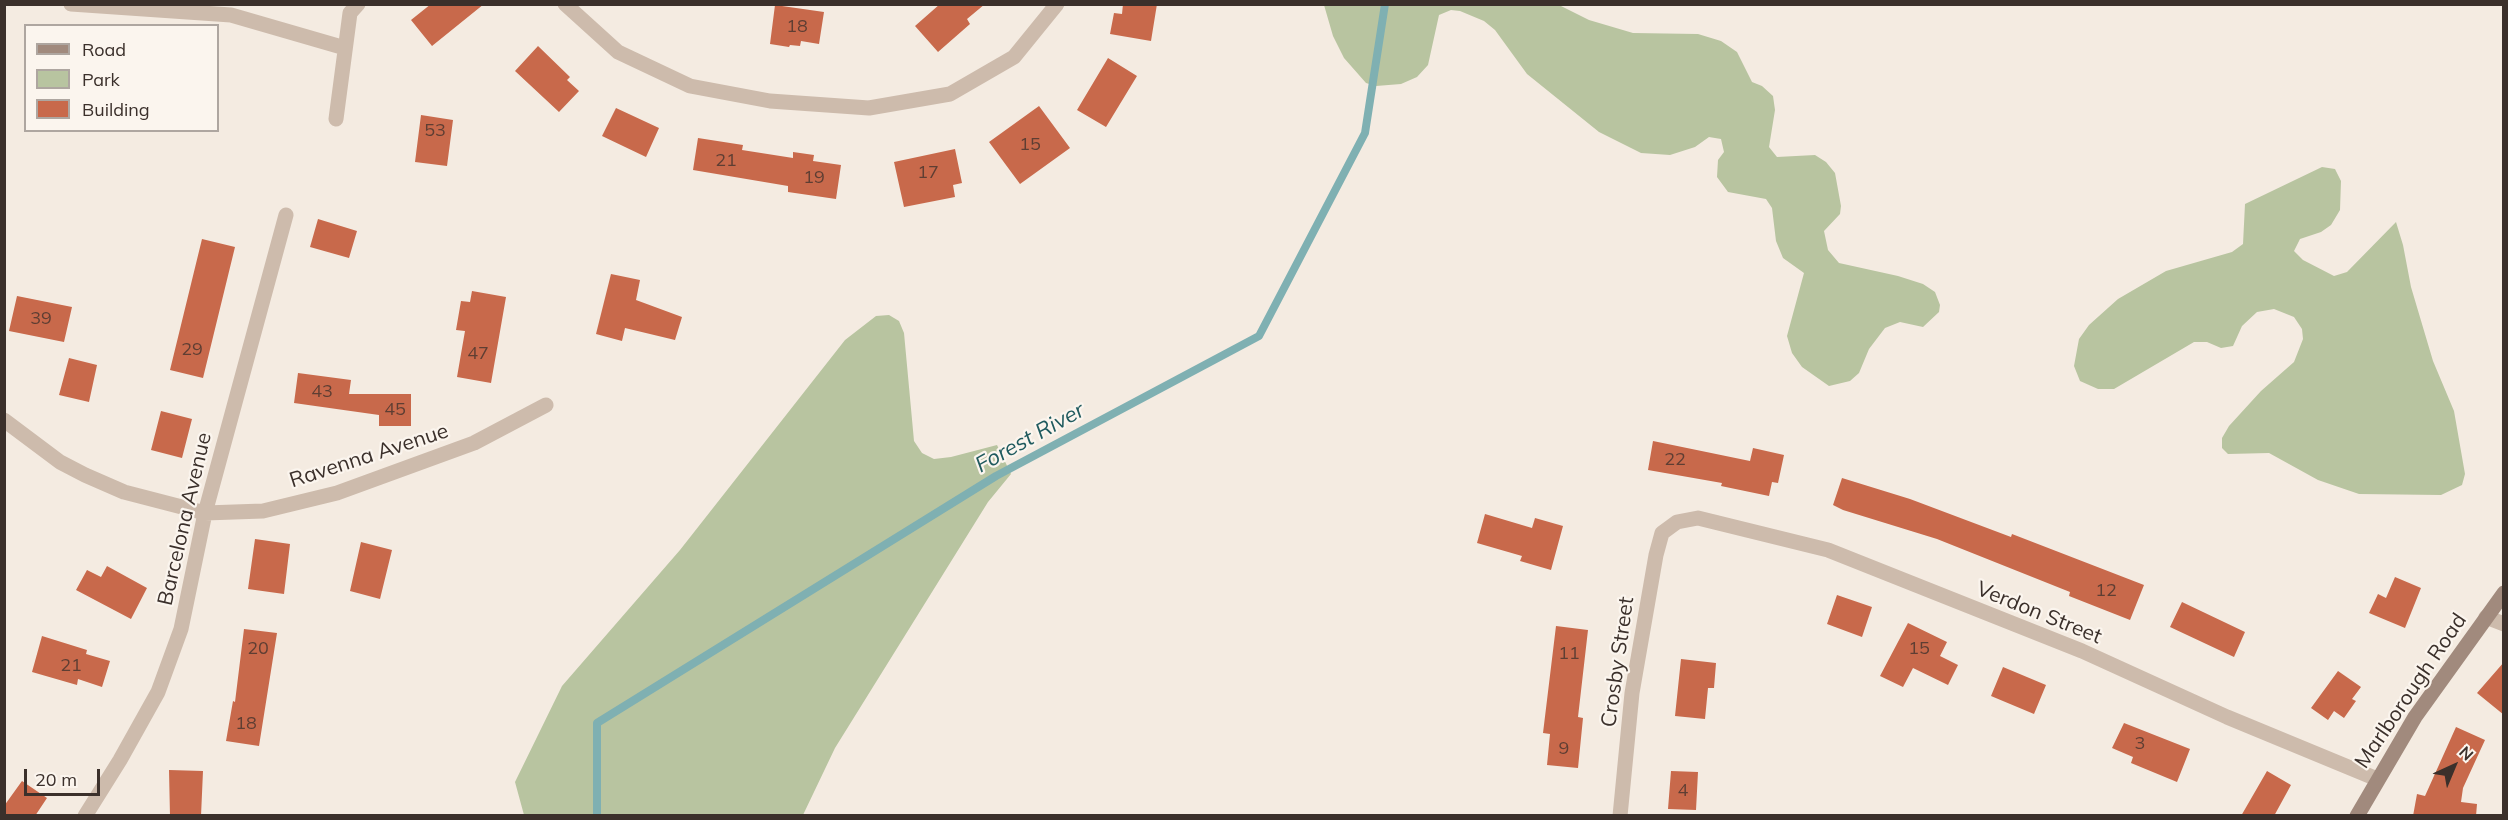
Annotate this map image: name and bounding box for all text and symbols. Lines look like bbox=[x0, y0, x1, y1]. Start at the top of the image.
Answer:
house number: 18 bbox=[786, 16, 808, 38]
legend bbox=[24, 24, 219, 132]
text: Road bbox=[82, 38, 126, 61]
text: Park bbox=[82, 68, 120, 91]
text: Building bbox=[82, 98, 150, 121]
house number: 53 bbox=[424, 120, 446, 142]
house number: 15 bbox=[1019, 134, 1041, 156]
house number: 21 bbox=[715, 150, 737, 172]
house number: 17 bbox=[917, 162, 939, 184]
house number: 19 bbox=[803, 167, 825, 189]
house number: 39 bbox=[30, 308, 52, 330]
house number: 29 bbox=[181, 339, 203, 361]
house number: 47 bbox=[467, 343, 489, 365]
house number: 43 bbox=[311, 381, 333, 403]
water label: Forest River bbox=[971, 397, 1089, 479]
house number: 45 bbox=[384, 399, 406, 421]
street label: Ravenna Avenue bbox=[287, 418, 451, 494]
street label: Barcelona Avenue bbox=[153, 430, 217, 608]
house number: 22 bbox=[1664, 449, 1686, 471]
street label: Verdon Street bbox=[1973, 576, 2105, 650]
house number: 12 bbox=[2095, 580, 2117, 602]
street label: Crosby Street bbox=[1596, 595, 1640, 729]
street label: Marlborough Road bbox=[2350, 609, 2472, 773]
house number: 20 bbox=[247, 638, 269, 660]
house number: 15 bbox=[1908, 638, 1930, 660]
house number: 11 bbox=[1558, 643, 1580, 665]
house number: 21 bbox=[60, 655, 82, 677]
house number: 18 bbox=[235, 713, 257, 735]
house number: 3 bbox=[2135, 733, 2145, 755]
north arrow bbox=[2424, 736, 2484, 796]
house number: 9 bbox=[1559, 738, 1569, 760]
text: N bbox=[2455, 742, 2478, 764]
scale bar bbox=[27, 757, 104, 795]
text: 20 m bbox=[35, 768, 77, 791]
house number: 4 bbox=[1678, 780, 1688, 802]

